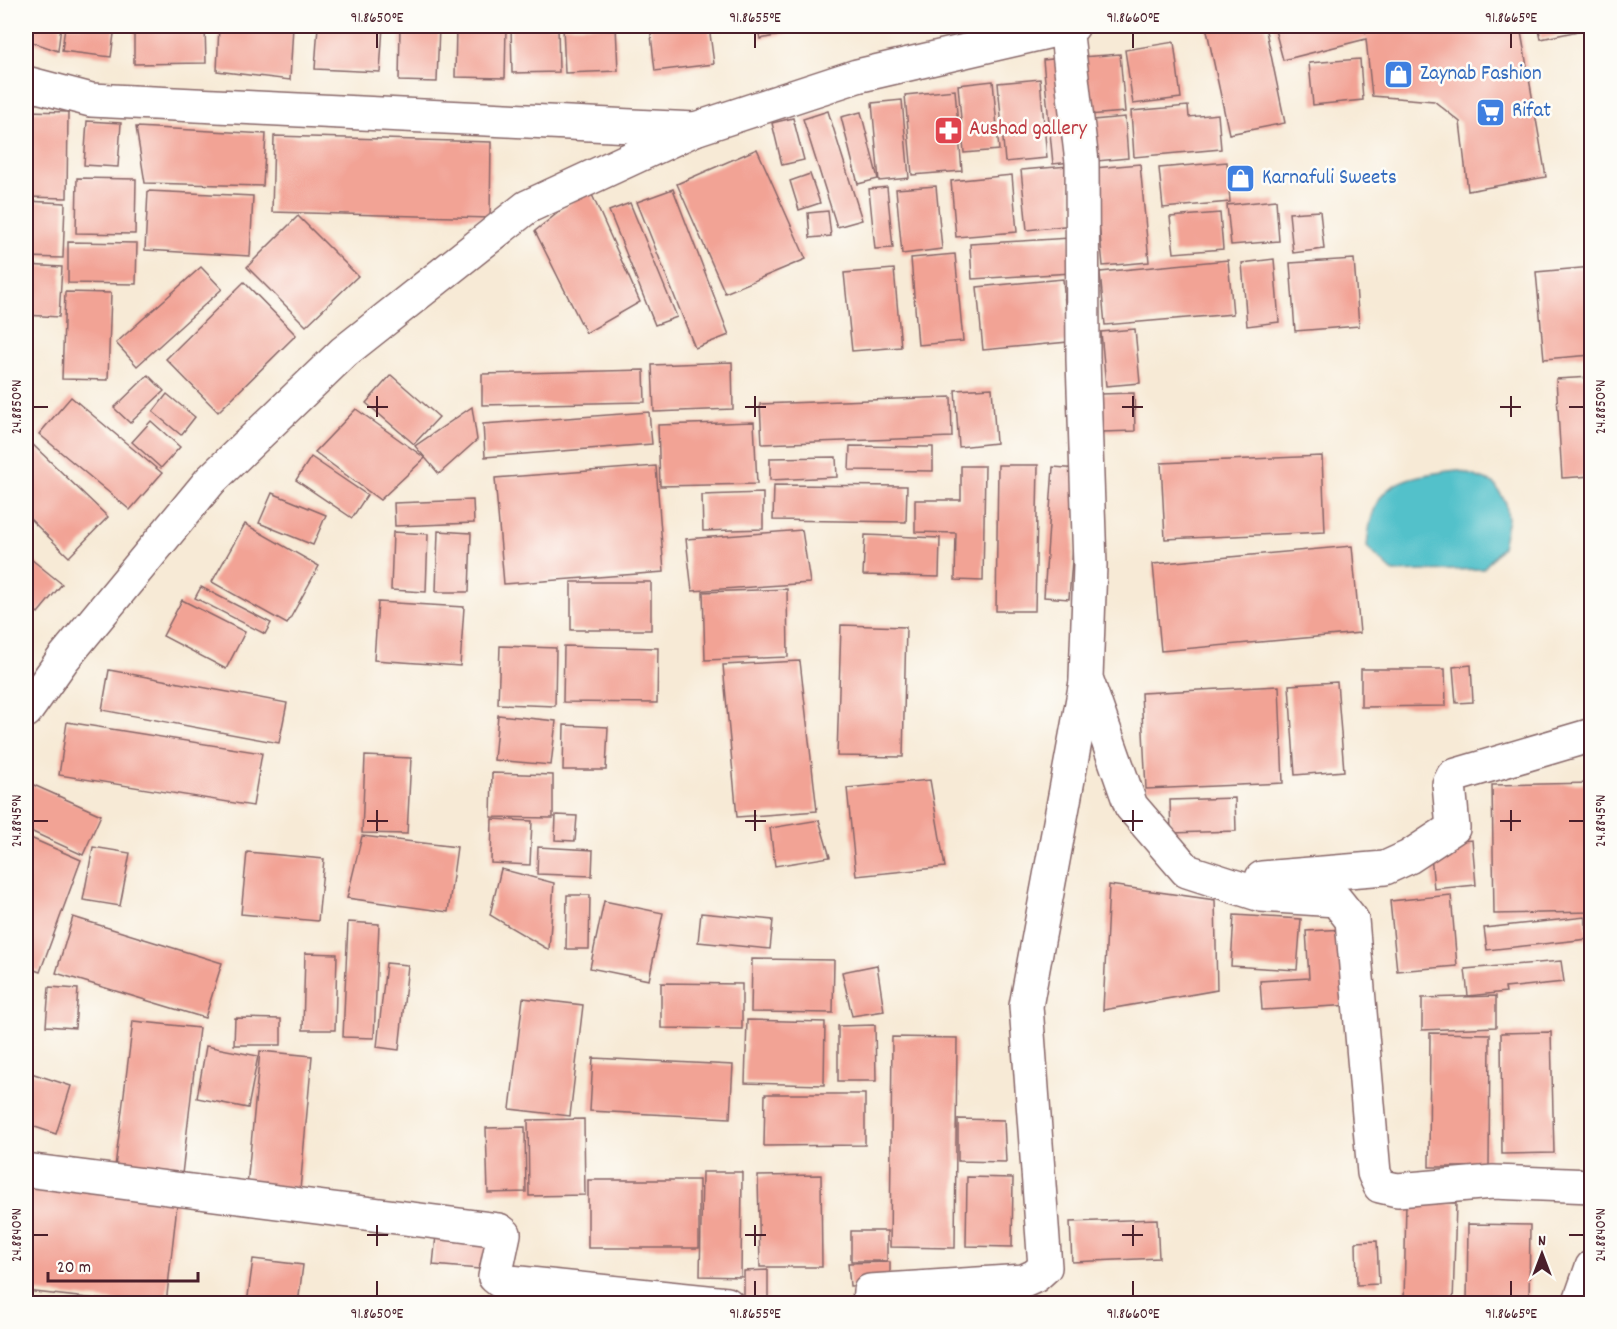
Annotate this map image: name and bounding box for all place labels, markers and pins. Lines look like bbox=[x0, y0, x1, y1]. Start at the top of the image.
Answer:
shop icon: Zaynab Fashion bbox=[1383, 59, 1415, 91]
place label: Zaynab Fashion bbox=[1420, 60, 1542, 90]
supermarket icon: Rifat bbox=[1475, 96, 1507, 128]
place label: Rifat bbox=[1512, 97, 1551, 127]
pharmacy icon: Aushad gallery bbox=[932, 114, 964, 146]
place label: Aushad gallery bbox=[969, 115, 1088, 145]
shop icon: Karnafuli Sweets bbox=[1225, 163, 1257, 195]
place label: Karnafuli Sweets bbox=[1262, 164, 1397, 194]

